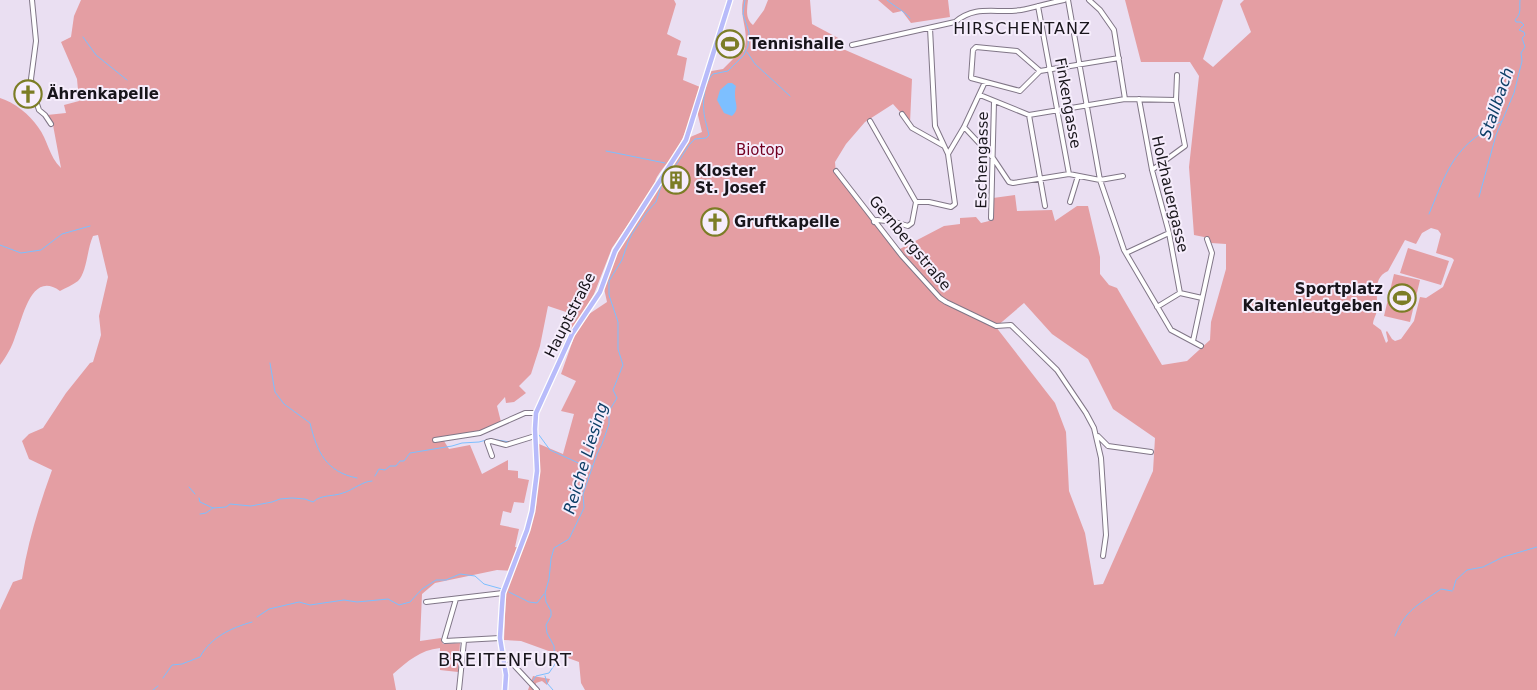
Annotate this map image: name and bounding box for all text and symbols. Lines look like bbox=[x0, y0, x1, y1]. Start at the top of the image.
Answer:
district label: HIRSCHENTANZ bbox=[953, 19, 1091, 38]
sports icon: Tennishalle bbox=[715, 29, 745, 59]
place label: Tennishalle bbox=[749, 35, 844, 53]
street label: Finkengasse bbox=[1051, 56, 1085, 150]
water label: Stallbach bbox=[1475, 65, 1518, 141]
church icon: Ährenkapelle bbox=[13, 79, 43, 109]
place label: Ährenkapelle bbox=[47, 84, 159, 103]
street label: Eschengasse bbox=[972, 111, 992, 209]
street label: Holzhauergasse bbox=[1148, 134, 1192, 254]
park label: Biotop bbox=[736, 141, 784, 159]
place label: Kloster St. Josef bbox=[695, 162, 766, 197]
building icon: Kloster St. Josef bbox=[661, 165, 691, 195]
street label: Gernbergstraße bbox=[865, 192, 955, 294]
church icon: Gruftkapelle bbox=[700, 207, 730, 237]
place label: Gruftkapelle bbox=[734, 213, 840, 231]
street label: Hauptstraße bbox=[541, 269, 599, 361]
place label: Sportplatz Kaltenleutgeben bbox=[1242, 280, 1383, 315]
sports icon: Sportplatz Kaltenleutgeben bbox=[1387, 283, 1417, 313]
water label: Reiche Liesing bbox=[559, 400, 611, 516]
district label: BREITENFURT bbox=[438, 649, 572, 670]

